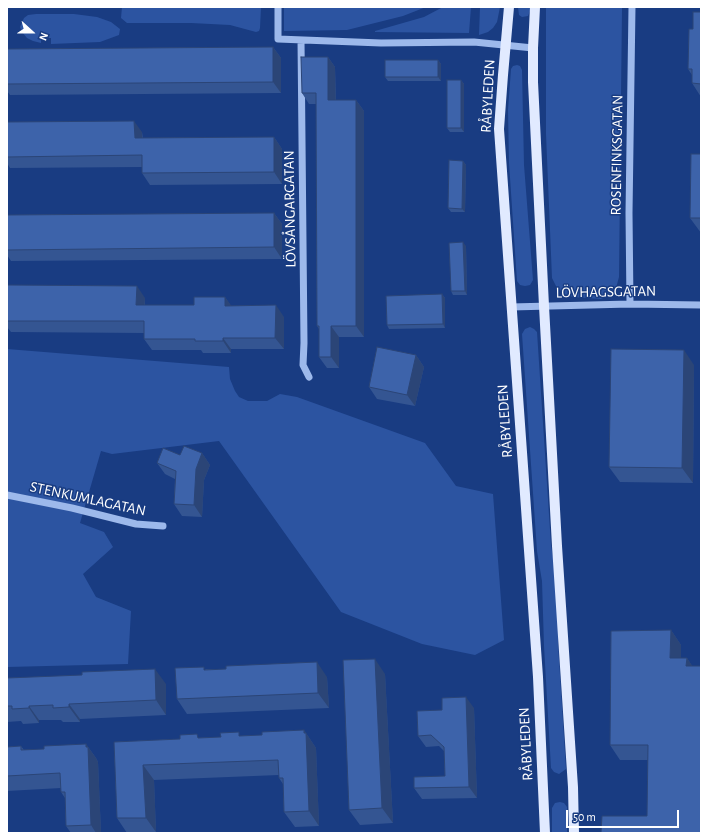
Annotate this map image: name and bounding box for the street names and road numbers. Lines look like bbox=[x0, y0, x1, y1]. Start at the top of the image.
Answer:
street label: RÅBYLEDEN bbox=[477, 59, 499, 133]
street label: ROSENFINKSGATAN bbox=[607, 95, 627, 215]
street label: LÖVSÅNGARGATAN bbox=[280, 150, 300, 268]
street label: LÖVHAGSGATAN bbox=[556, 282, 656, 302]
street label: RÅBYLEDEN bbox=[493, 384, 517, 458]
street label: STENKUMLAGATAN bbox=[28, 478, 148, 520]
street label: RÅBYLEDEN bbox=[515, 707, 537, 781]

